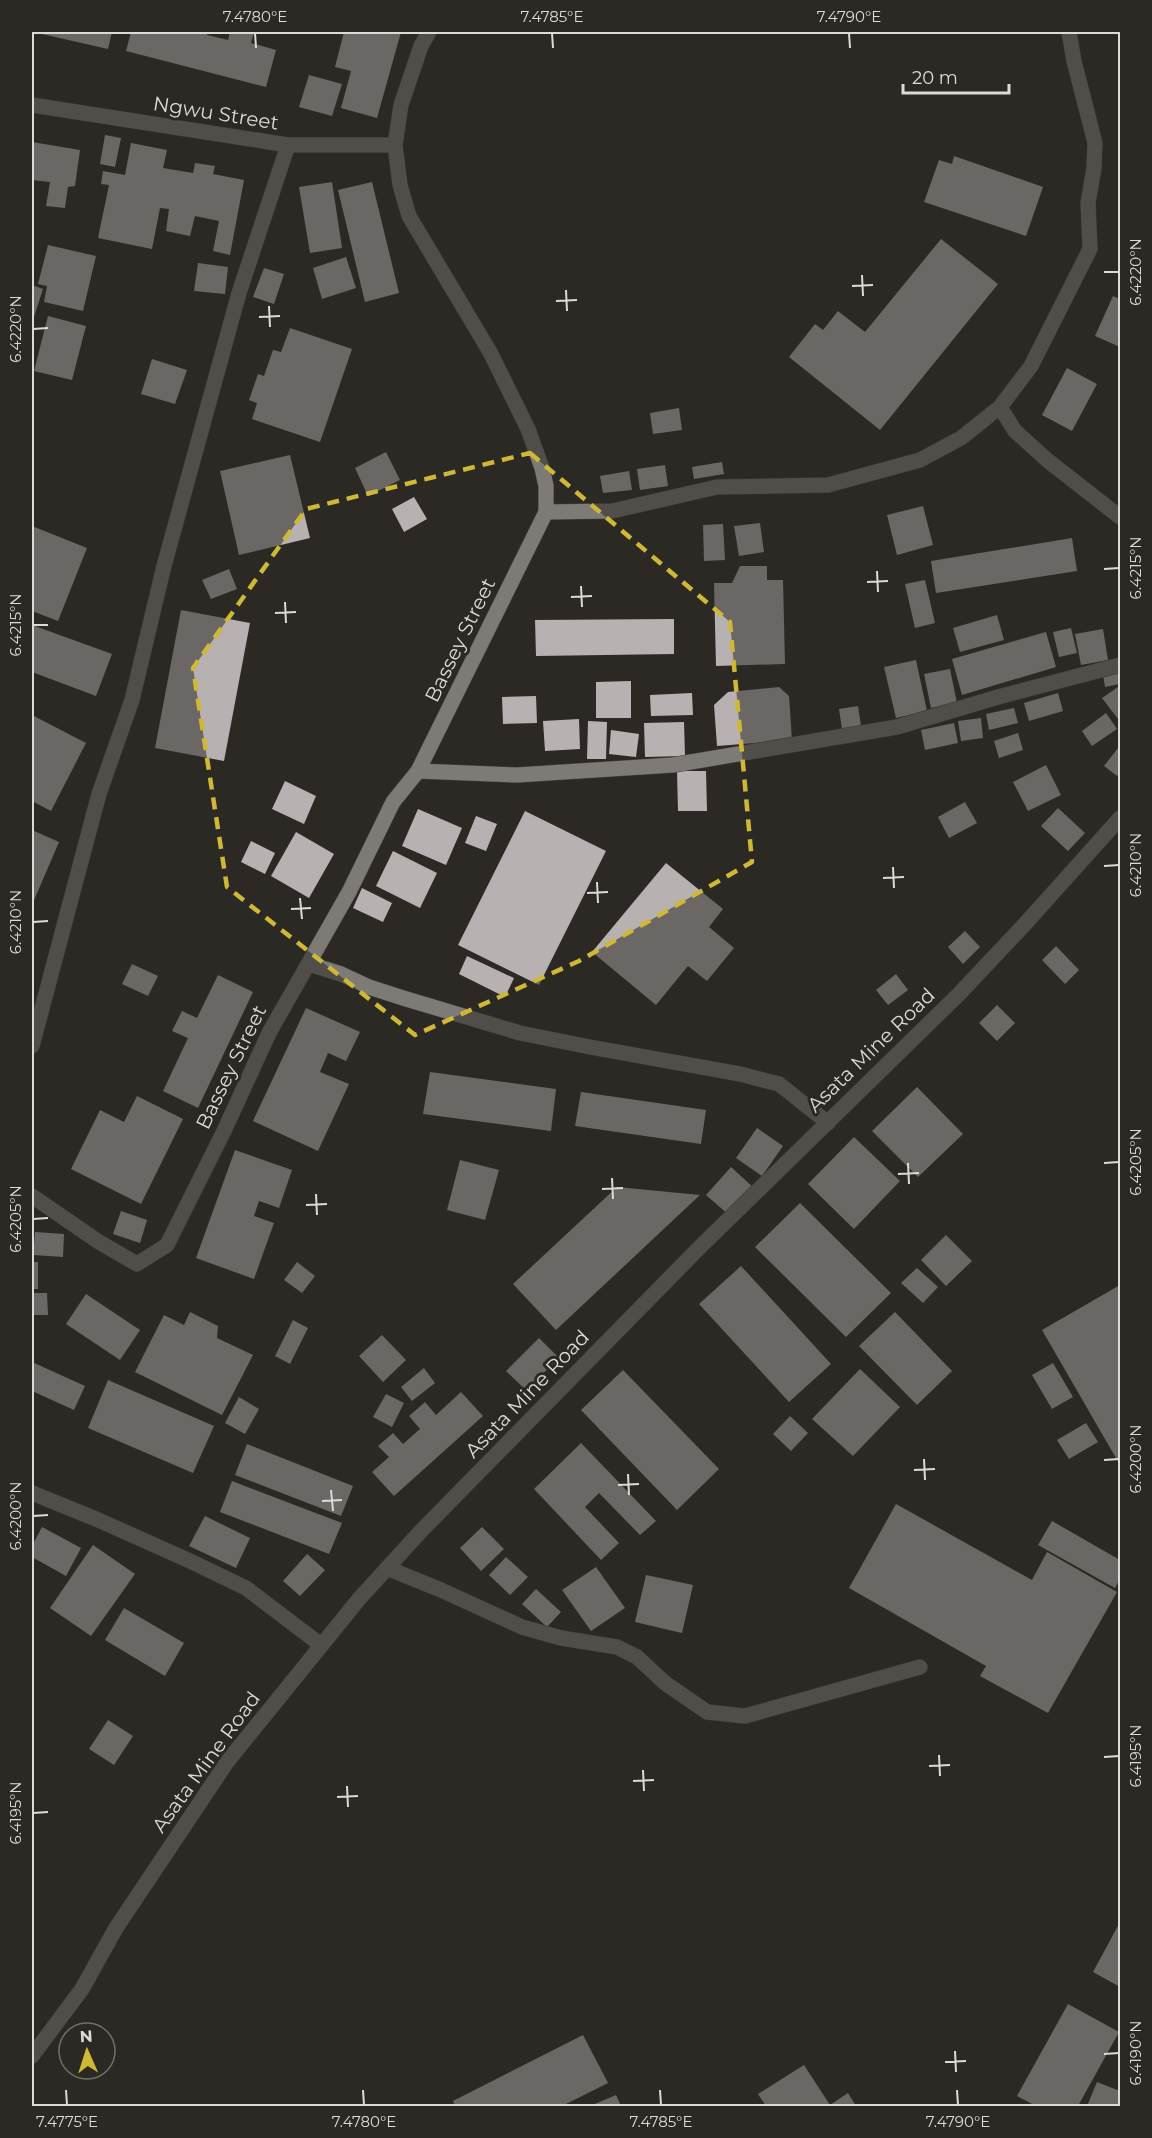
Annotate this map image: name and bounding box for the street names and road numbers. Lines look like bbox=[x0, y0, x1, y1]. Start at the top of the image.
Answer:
street label: Ngwu Street bbox=[152, 91, 280, 135]
street label: Bassey Street bbox=[420, 574, 500, 706]
street label: Asata Mine Road bbox=[802, 983, 940, 1117]
street label: Bassey Street bbox=[191, 1001, 271, 1133]
street label: Asata Mine Road bbox=[460, 1325, 594, 1463]
street label: Asata Mine Road bbox=[147, 1687, 265, 1837]

